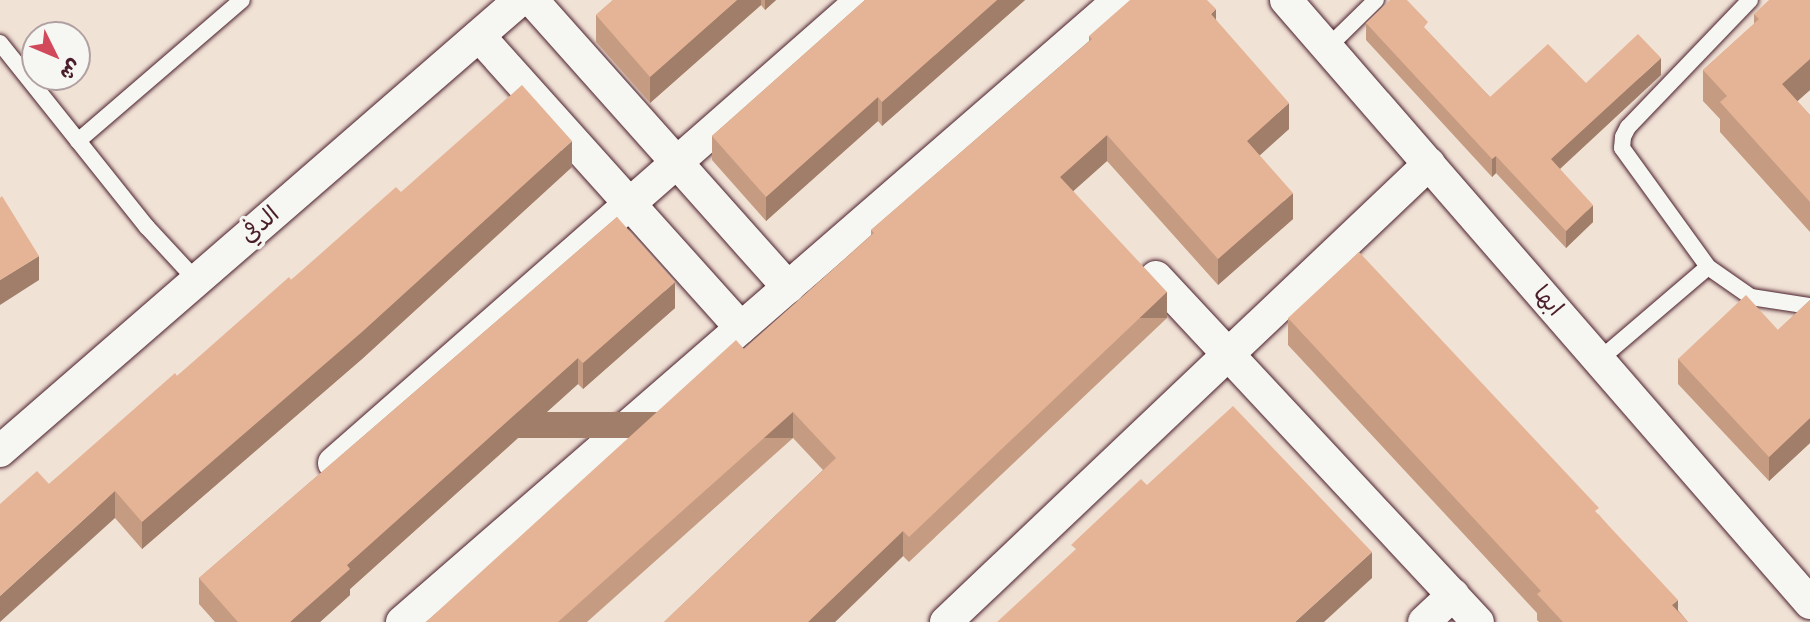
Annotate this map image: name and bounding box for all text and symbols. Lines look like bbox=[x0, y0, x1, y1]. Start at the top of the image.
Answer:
north arrow bbox=[21, 21, 91, 91]
text: ش bbox=[53, 52, 87, 86]
street label: الدفي bbox=[235, 201, 285, 249]
street label: ابها bbox=[1527, 280, 1569, 322]

